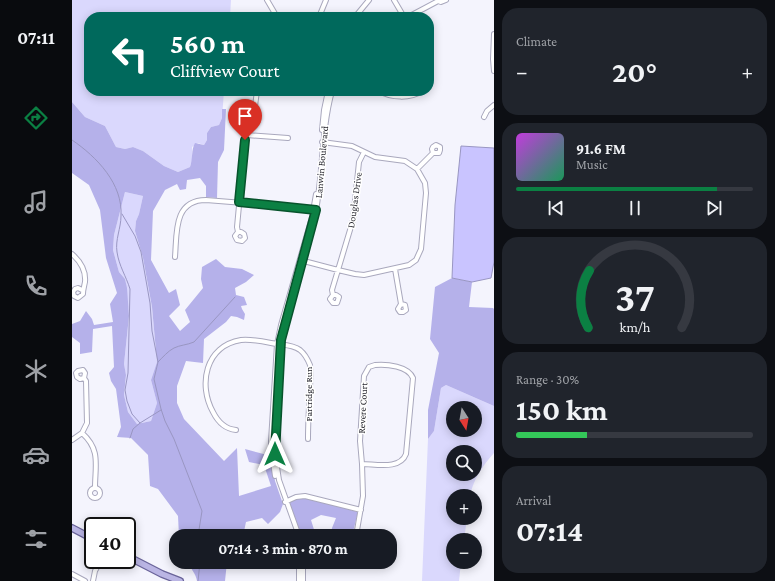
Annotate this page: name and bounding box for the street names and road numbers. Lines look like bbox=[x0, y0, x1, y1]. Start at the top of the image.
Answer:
street label: Lanwin Boulevard bbox=[313, 125, 330, 199]
street label: Douglas Drive bbox=[345, 171, 364, 229]
street label: Partridge Run bbox=[303, 366, 314, 421]
street label: Revere Court bbox=[356, 381, 369, 434]

